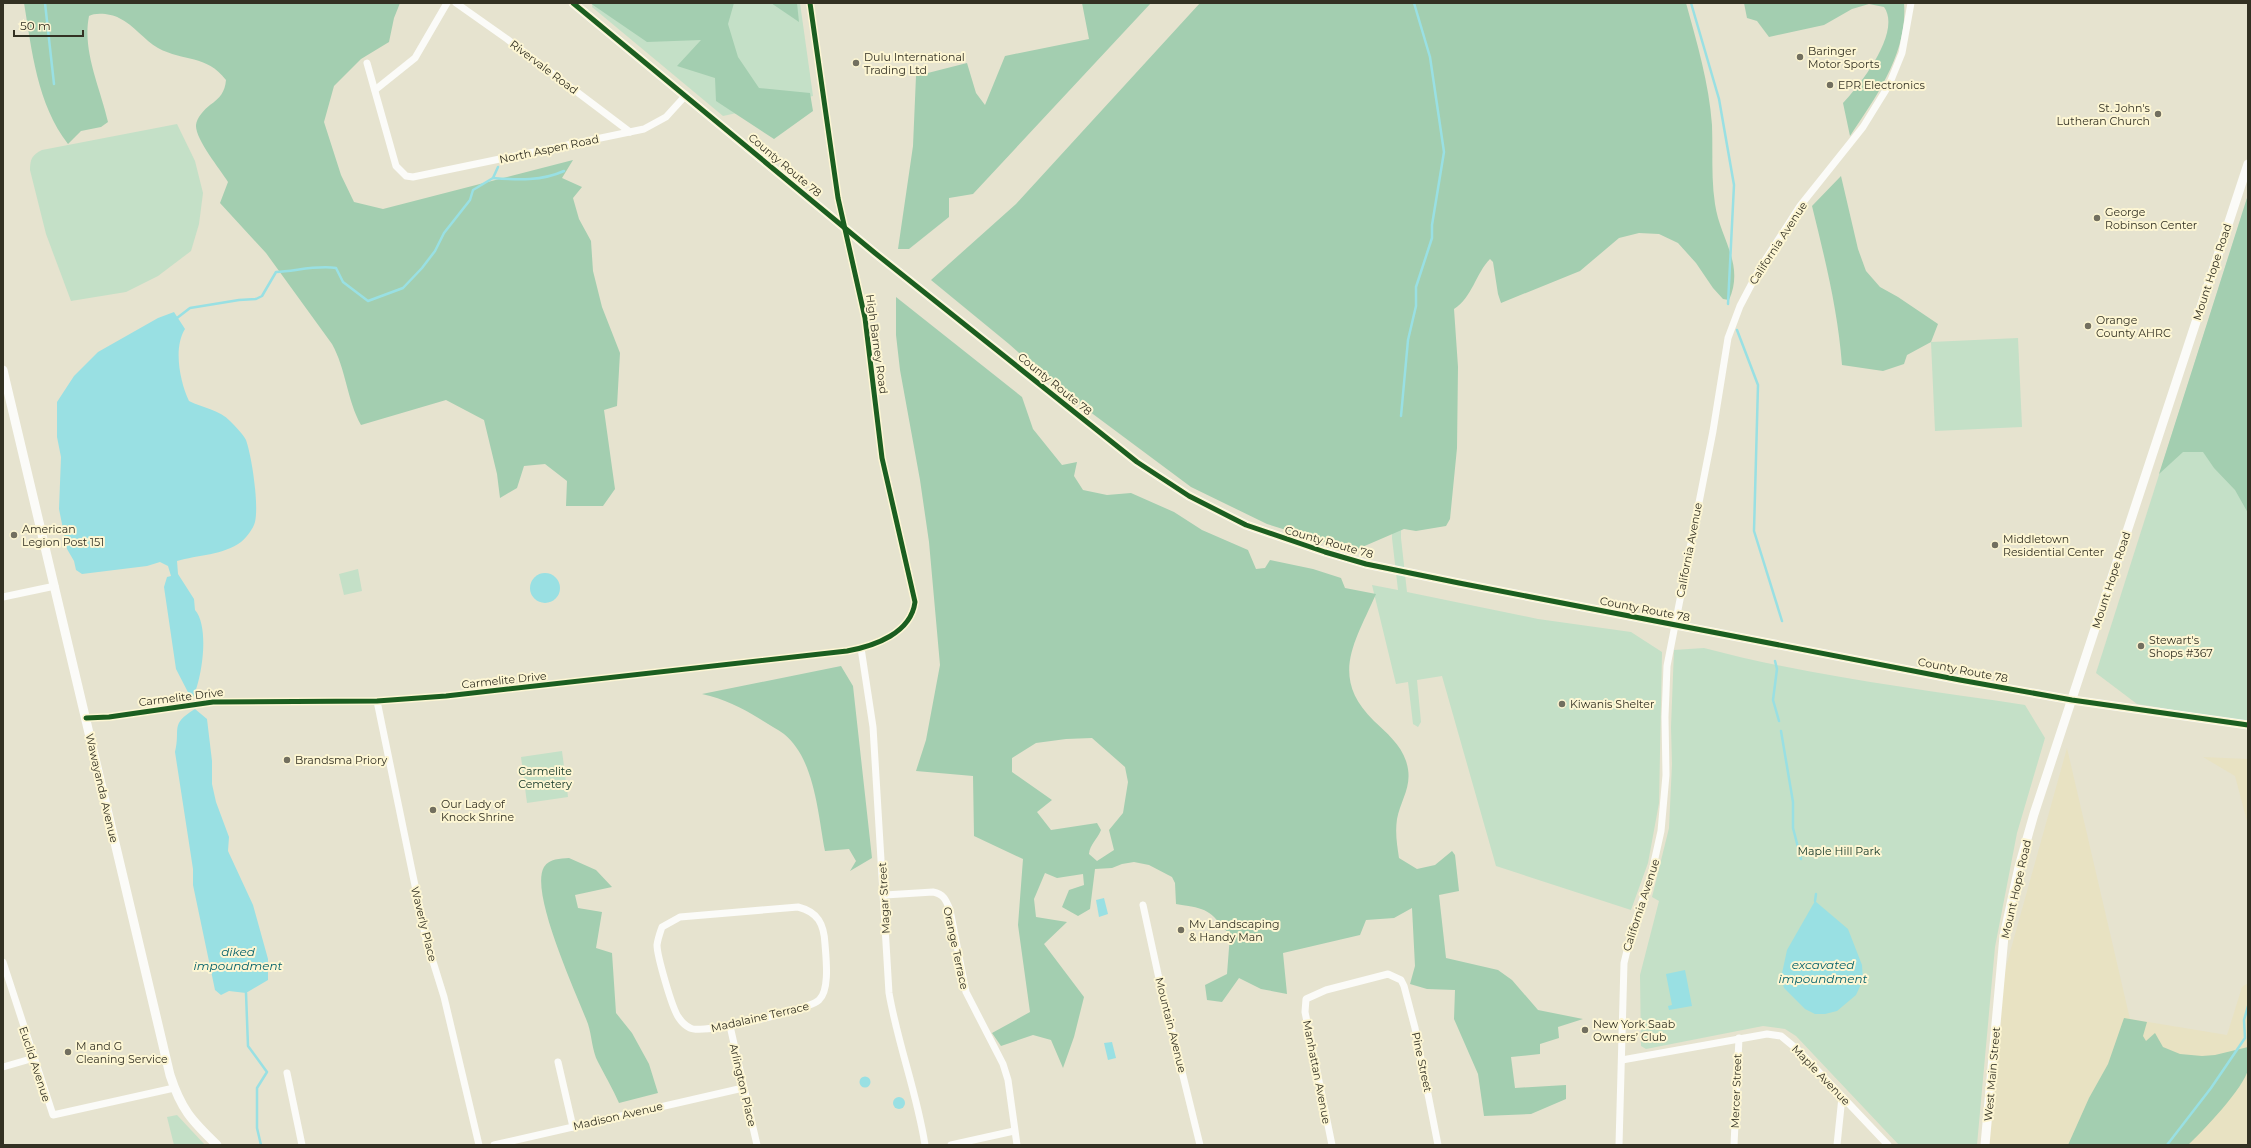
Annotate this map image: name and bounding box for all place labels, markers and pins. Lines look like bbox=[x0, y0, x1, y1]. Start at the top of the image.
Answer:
place label: Baringer Motor Sports bbox=[1808, 44, 1880, 71]
place label: Dulu International Trading Ltd bbox=[864, 50, 965, 77]
marker: Baringer Motor Sports bbox=[1795, 52, 1805, 62]
marker: Dulu International Trading Ltd bbox=[851, 58, 861, 68]
place label: EPR Electronics bbox=[1838, 78, 1925, 92]
marker: EPR Electronics bbox=[1825, 80, 1835, 90]
place label: St. John's Lutheran Church bbox=[2056, 101, 2151, 128]
marker: St. John's Lutheran Church bbox=[2153, 109, 2163, 119]
place label: George Robinson Center bbox=[2105, 205, 2197, 232]
marker: George Robinson Center bbox=[2092, 213, 2102, 223]
place label: Orange County AHRC bbox=[2096, 313, 2171, 340]
marker: Orange County AHRC bbox=[2083, 321, 2093, 331]
place label: American Legion Post 151 bbox=[22, 522, 104, 549]
marker: American Legion Post 151 bbox=[9, 530, 19, 540]
place label: Middletown Residential Center bbox=[2003, 532, 2104, 559]
marker: Middletown Residential Center bbox=[1990, 540, 2000, 550]
place label: Stewart's Shops #367 bbox=[2149, 633, 2213, 660]
marker: Stewart's Shops #367 bbox=[2136, 641, 2146, 651]
place label: Kiwanis Shelter bbox=[1570, 697, 1654, 711]
marker: Kiwanis Shelter bbox=[1557, 699, 1567, 709]
place label: Brandsma Priory bbox=[295, 753, 387, 767]
marker: Brandsma Priory bbox=[282, 755, 292, 765]
place label: Our Lady of Knock Shrine bbox=[441, 797, 515, 824]
marker: Our Lady of Knock Shrine bbox=[428, 805, 438, 815]
place label: Mv Landscaping & Handy Man bbox=[1189, 917, 1280, 944]
marker: Mv Landscaping & Handy Man bbox=[1176, 925, 1186, 935]
place label: New York Saab Owners’ Club bbox=[1593, 1017, 1675, 1044]
marker: New York Saab Owners’ Club bbox=[1580, 1025, 1590, 1035]
place label: M and G Cleaning Service bbox=[76, 1039, 168, 1066]
marker: M and G Cleaning Service bbox=[63, 1047, 73, 1057]

